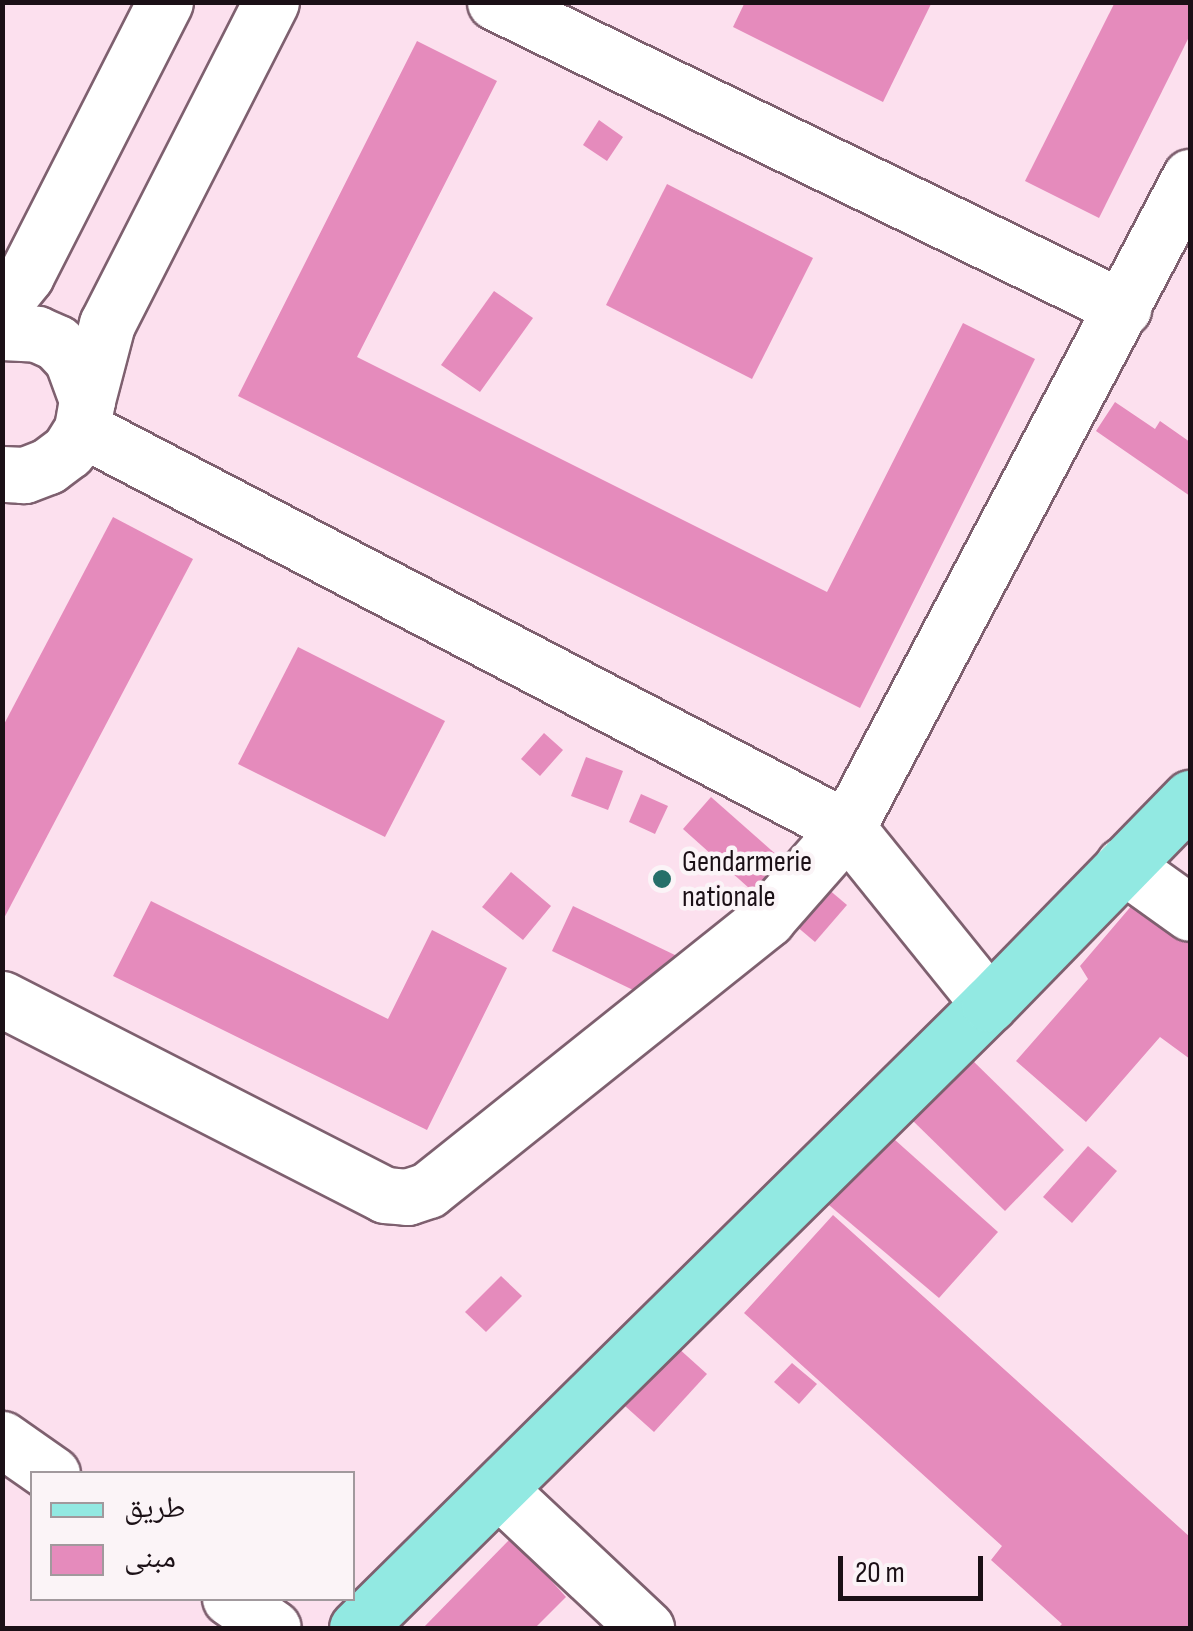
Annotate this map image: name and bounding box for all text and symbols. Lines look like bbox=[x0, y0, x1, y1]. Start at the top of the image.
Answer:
place label: Gendarmerie nationale bbox=[682, 844, 812, 914]
marker: Gendarmerie nationale bbox=[651, 868, 673, 890]
legend bbox=[30, 1471, 355, 1601]
text: طريق bbox=[124, 1490, 185, 1526]
scale bar bbox=[843, 1536, 988, 1598]
text: مبنى bbox=[124, 1540, 176, 1576]
text: 20 m bbox=[855, 1555, 905, 1591]

